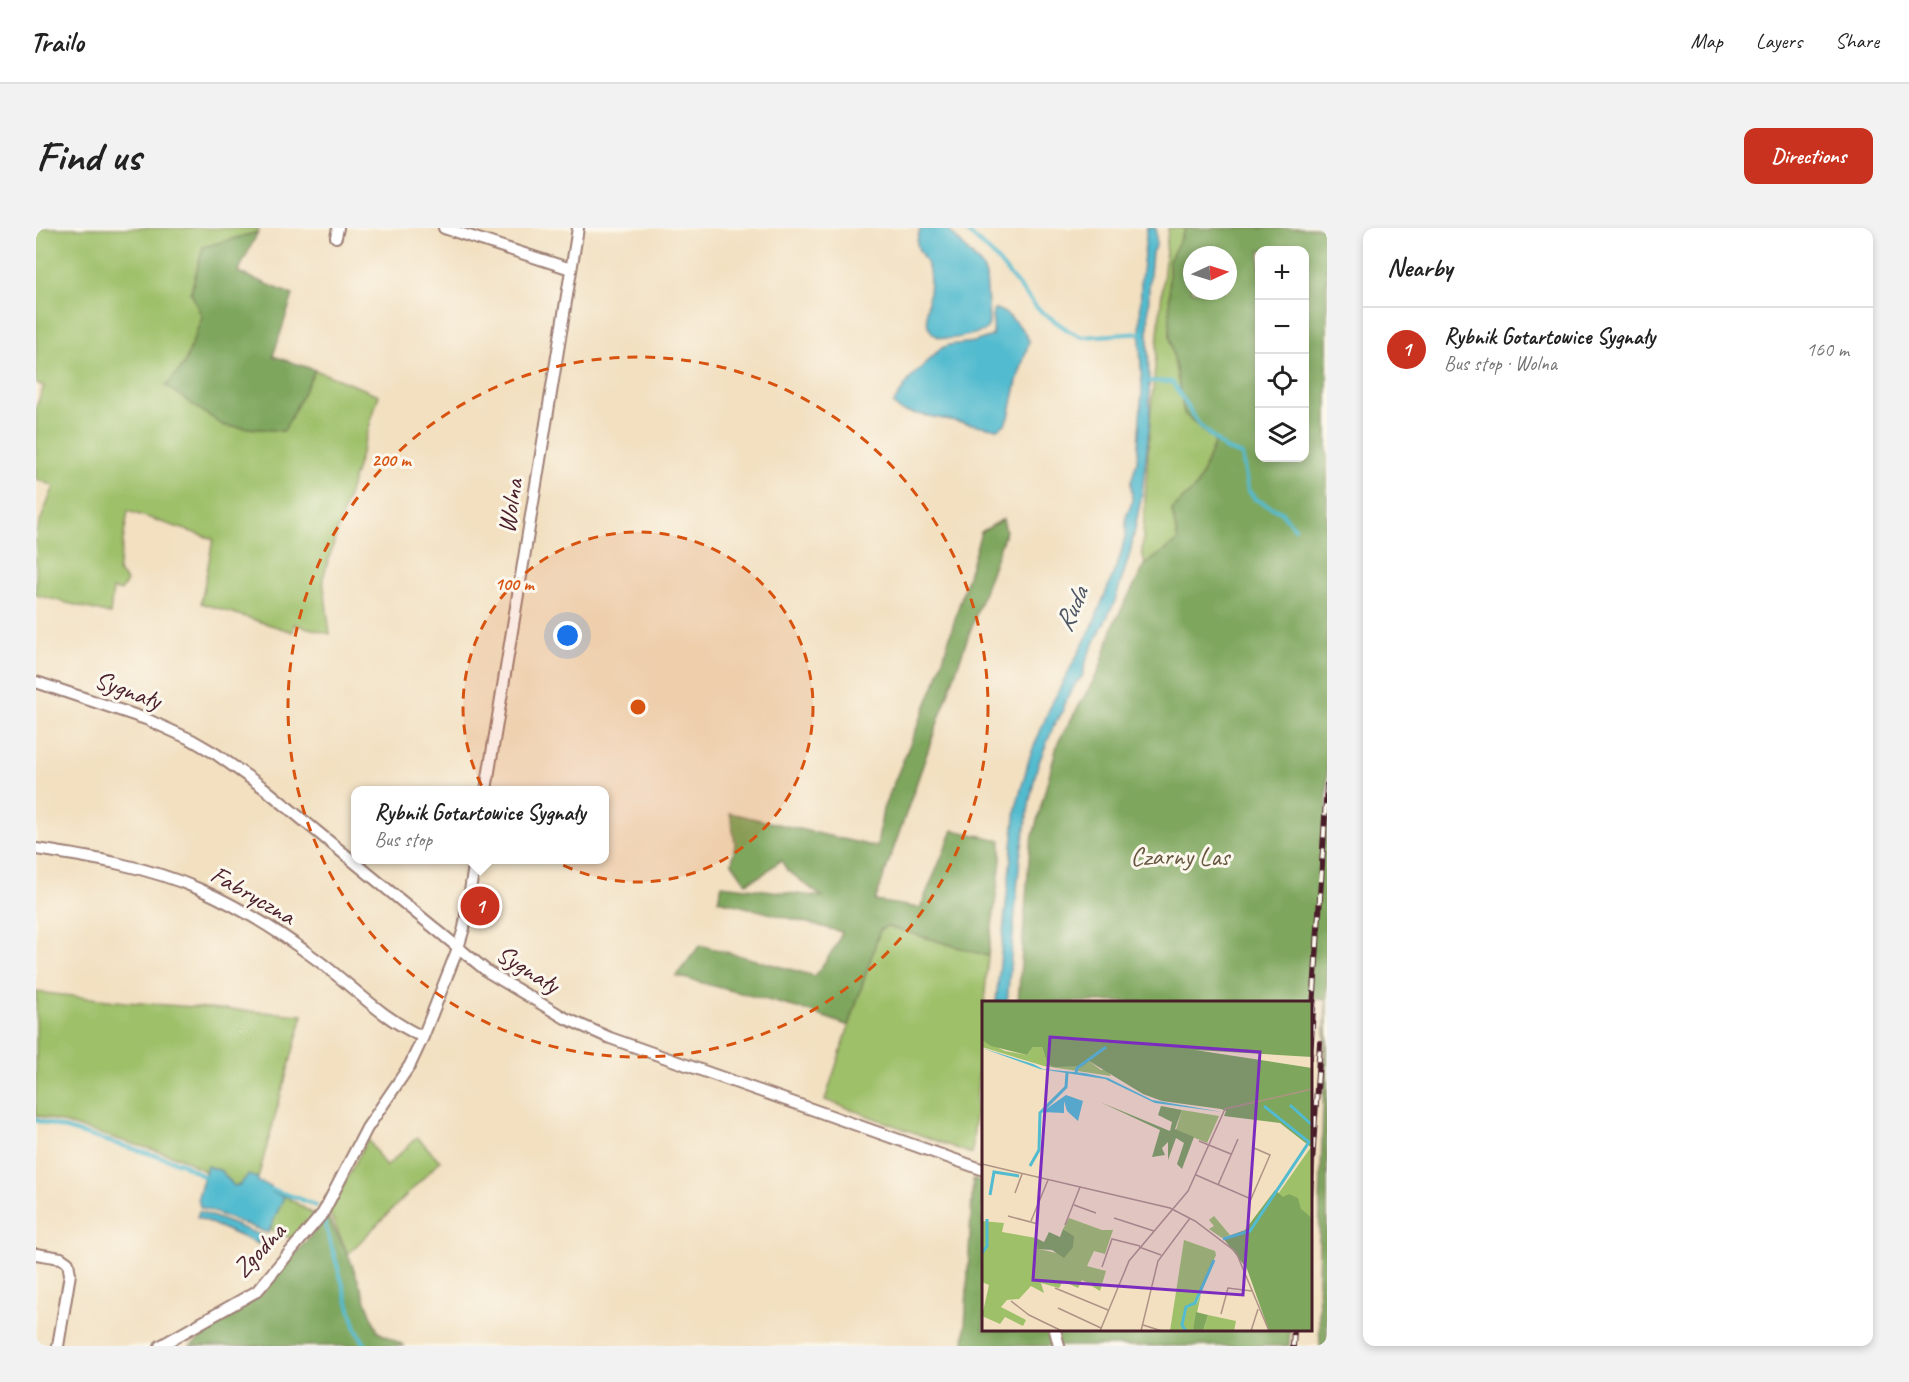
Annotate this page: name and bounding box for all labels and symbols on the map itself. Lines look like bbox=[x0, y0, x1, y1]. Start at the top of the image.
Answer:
north arrow bbox=[1183, 246, 1237, 300]
text: 200 m bbox=[372, 449, 412, 471]
street label: Wolna bbox=[489, 475, 531, 535]
text: 100 m bbox=[495, 573, 535, 595]
water label: Ruda bbox=[1046, 579, 1097, 637]
your location bbox=[553, 621, 582, 650]
street label: Sygnały bbox=[90, 663, 168, 718]
centre of rings bbox=[628, 697, 648, 717]
park label: Czarny Las bbox=[1131, 840, 1232, 873]
street label: Fabryczna bbox=[205, 858, 303, 933]
pin: 1 bbox=[460, 884, 500, 928]
street label: Sygnały bbox=[490, 937, 567, 1002]
inset map bbox=[982, 1001, 1312, 1331]
street label: Zgodna bbox=[225, 1214, 294, 1284]

